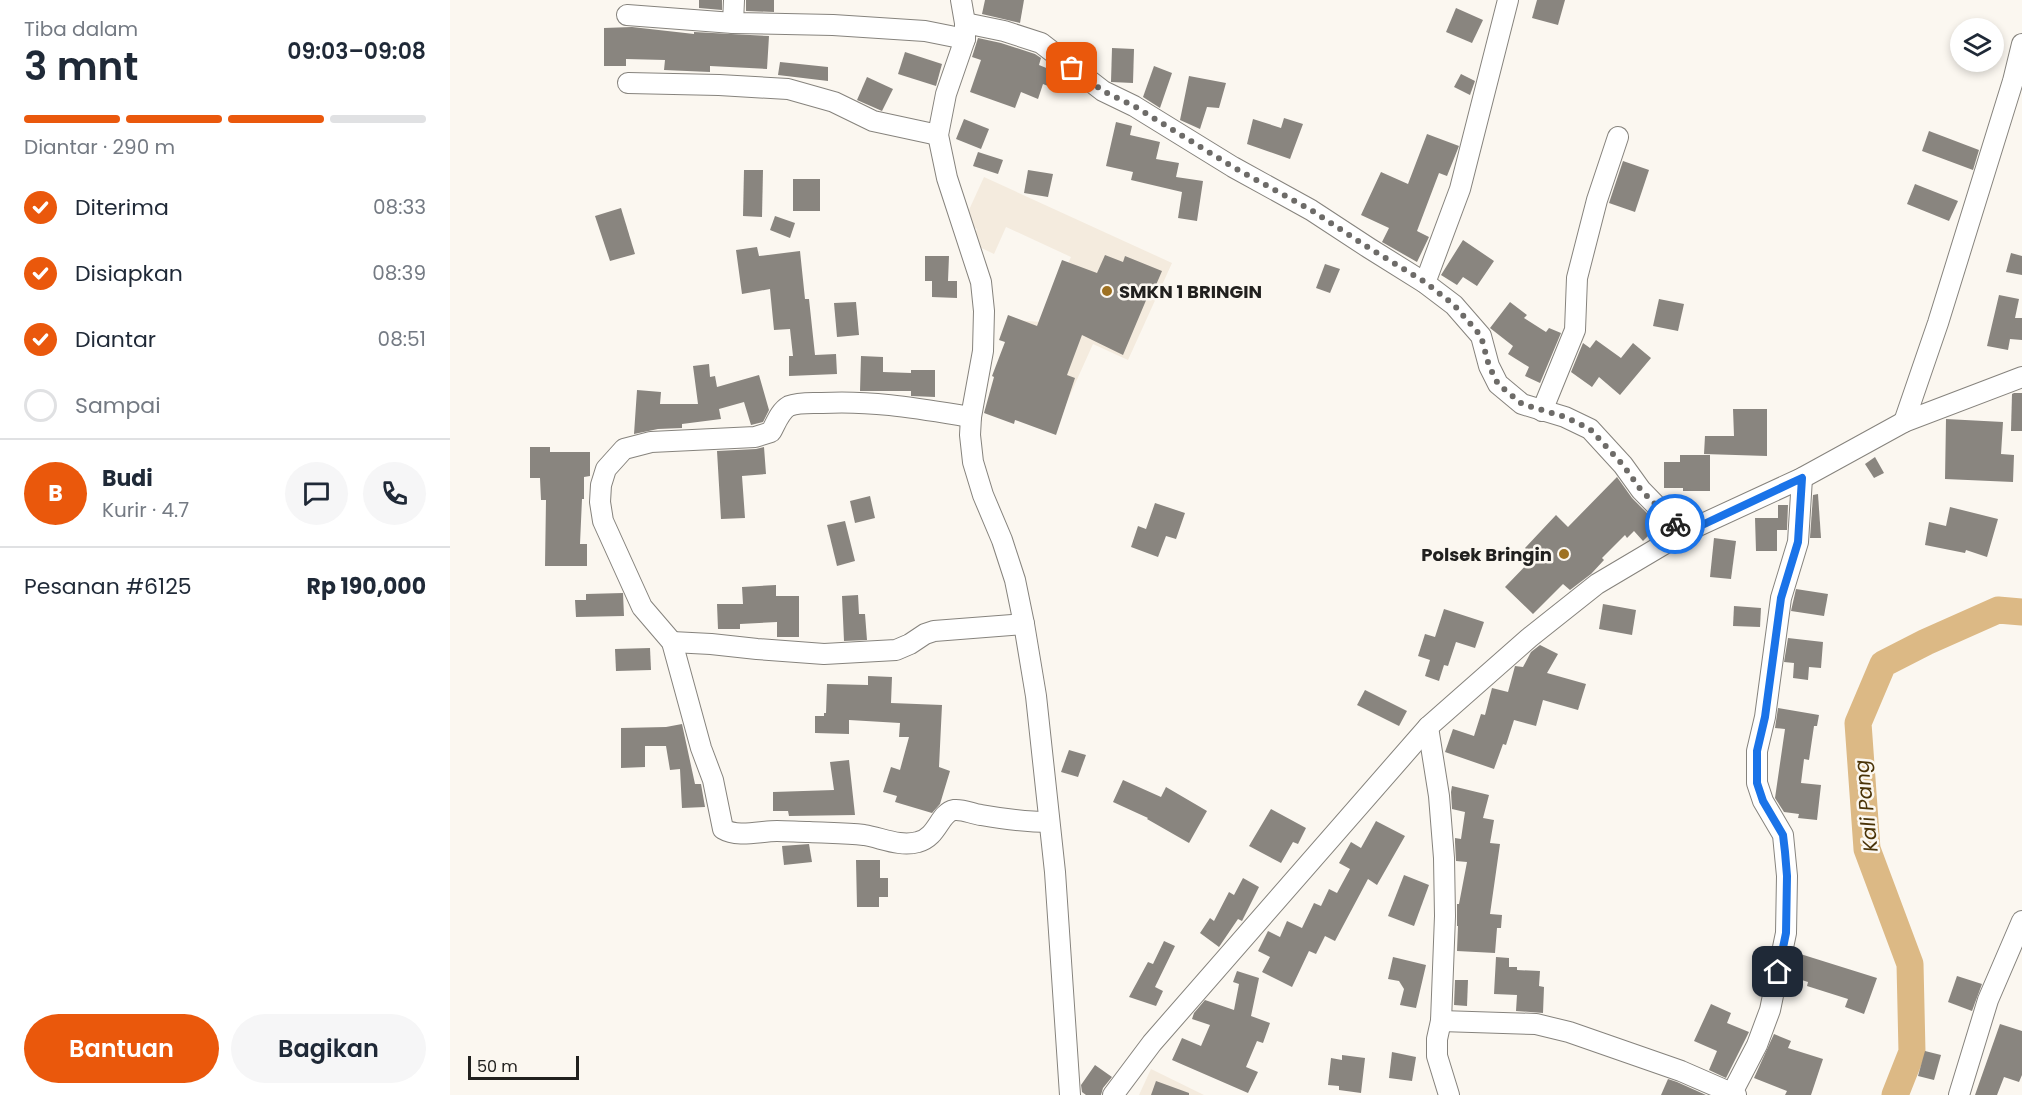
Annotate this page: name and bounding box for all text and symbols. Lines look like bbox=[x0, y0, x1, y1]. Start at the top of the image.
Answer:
text: Tiba dalam bbox=[24, 15, 138, 43]
map controls bbox=[1950, 18, 2004, 72]
button: layers bbox=[1950, 18, 2004, 72]
text: 09:03–09:08 bbox=[287, 36, 426, 67]
text: 3 mnt bbox=[24, 39, 138, 94]
pin bbox=[1046, 42, 1097, 93]
icon: bag bbox=[1055, 51, 1088, 84]
text: Diantar · 290 m bbox=[24, 133, 175, 161]
icon: check bbox=[24, 191, 57, 224]
text: Diterima bbox=[75, 192, 169, 223]
text: 08:33 bbox=[373, 193, 426, 221]
icon: check bbox=[24, 257, 57, 290]
text: Disiapkan bbox=[75, 258, 183, 289]
text: 08:39 bbox=[372, 259, 426, 287]
place label: SMKN 1 BRINGIN bbox=[1119, 279, 1262, 304]
marker: SMKN 1 BRINGIN bbox=[1100, 284, 1114, 298]
icon: check bbox=[24, 323, 57, 356]
text: Diantar bbox=[75, 324, 156, 355]
text: 08:51 bbox=[378, 325, 426, 353]
text: Sampai bbox=[75, 390, 161, 421]
button: chat bbox=[285, 462, 348, 525]
button: phone bbox=[363, 462, 426, 525]
text: Budi bbox=[102, 463, 153, 494]
text: B bbox=[48, 478, 63, 509]
courier bbox=[1645, 494, 1705, 554]
text: Kurir · 4.7 bbox=[102, 496, 189, 524]
icon: bike bbox=[1659, 508, 1692, 541]
place label: Polsek Bringin bbox=[1421, 542, 1552, 567]
marker: Polsek Bringin bbox=[1557, 547, 1571, 561]
text: Pesanan #6125 bbox=[24, 571, 192, 602]
text: Rp 190,000 bbox=[307, 571, 426, 602]
water label: Kali Pang bbox=[1847, 758, 1885, 854]
pin bbox=[1752, 946, 1803, 997]
icon: home bbox=[1761, 955, 1794, 988]
button: Bantuan bbox=[24, 1014, 219, 1083]
button: Bagikan bbox=[231, 1014, 426, 1083]
scale bar bbox=[468, 1053, 579, 1080]
text: 50 m bbox=[477, 1055, 518, 1078]

